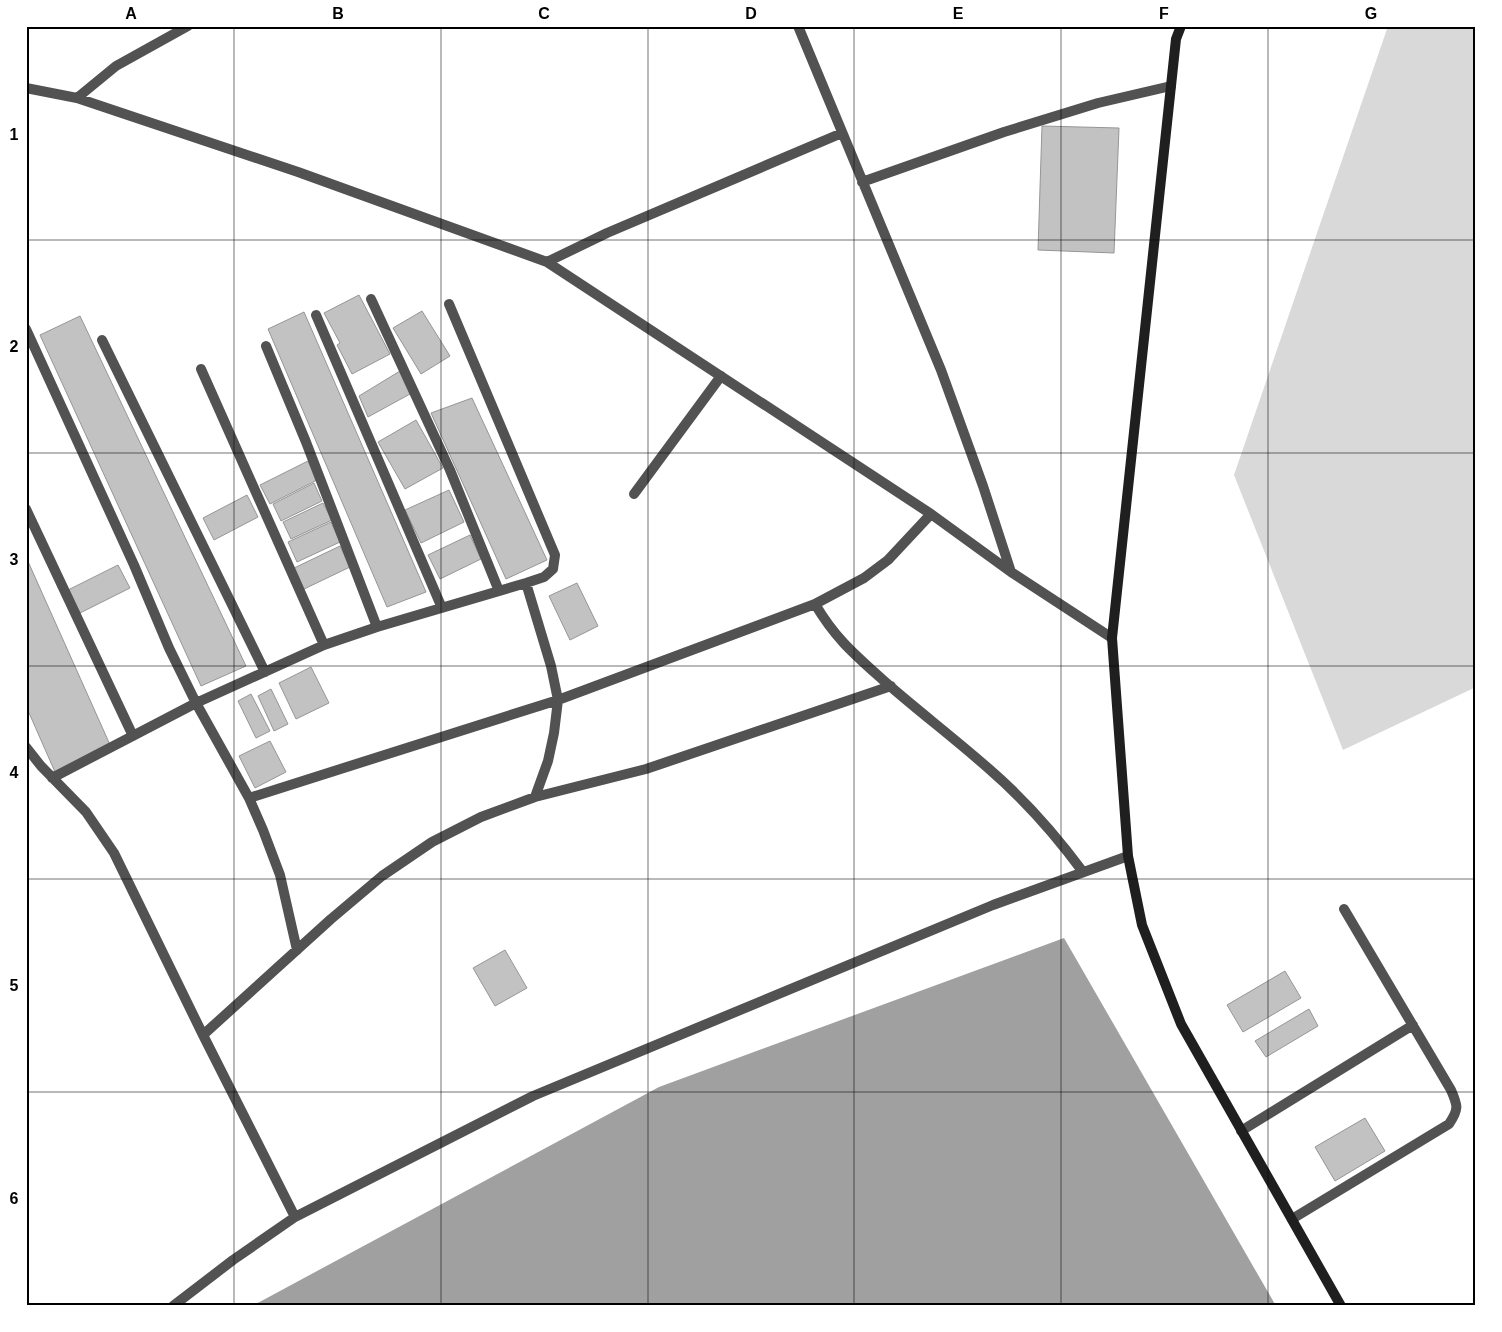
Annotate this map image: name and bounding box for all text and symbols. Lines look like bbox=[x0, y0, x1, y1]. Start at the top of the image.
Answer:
text: A bbox=[125, 5, 137, 22]
text: B bbox=[332, 5, 344, 22]
text: C bbox=[538, 5, 550, 22]
text: D bbox=[745, 5, 757, 22]
text: E bbox=[953, 5, 964, 22]
text: F bbox=[1159, 5, 1169, 22]
text: G bbox=[1365, 5, 1377, 22]
text: 1 bbox=[10, 126, 19, 143]
text: 2 bbox=[10, 338, 19, 355]
text: 3 bbox=[10, 551, 19, 568]
text: 4 bbox=[10, 764, 19, 781]
text: 5 bbox=[10, 977, 19, 994]
text: 6 bbox=[10, 1190, 19, 1207]

